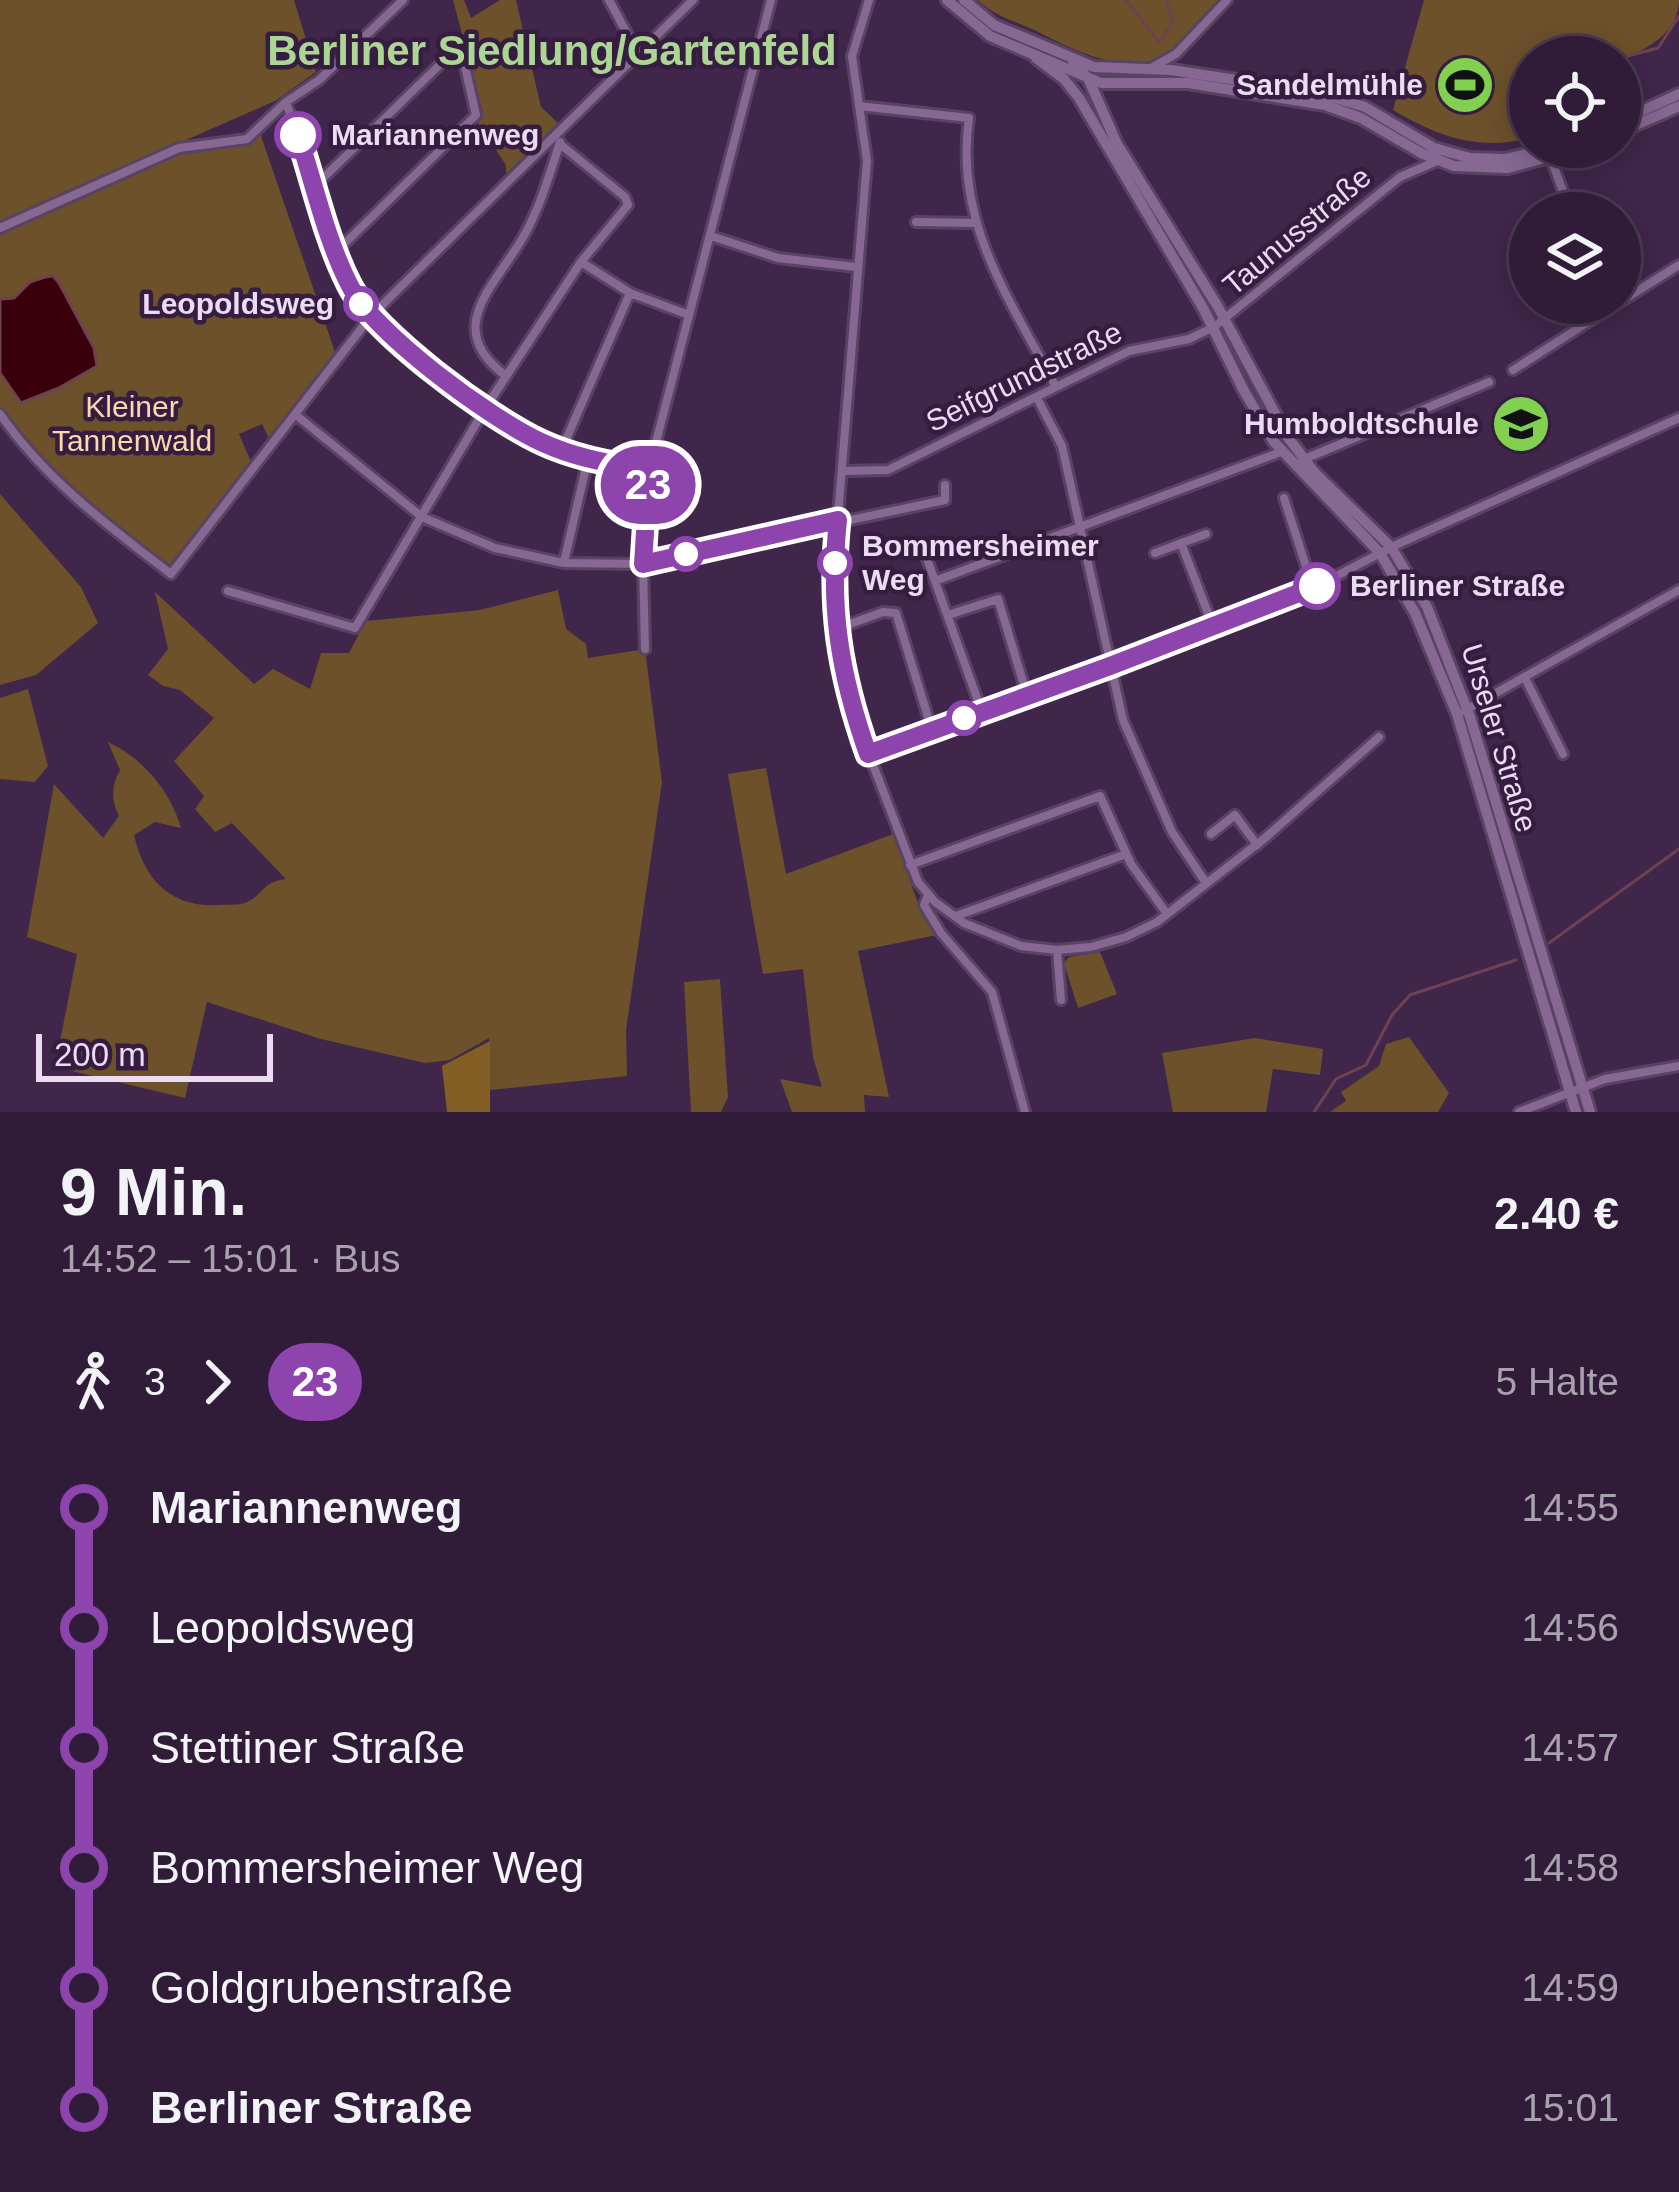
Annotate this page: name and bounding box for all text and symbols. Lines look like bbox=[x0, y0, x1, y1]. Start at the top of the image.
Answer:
district label: Berliner Siedlung/Gartenfeld bbox=[267, 27, 837, 74]
map controls bbox=[1509, 36, 1641, 324]
button: locate bbox=[1509, 36, 1641, 168]
sports icon: Sandelmühle bbox=[1434, 54, 1496, 116]
place label: Sandelmühle bbox=[1236, 68, 1423, 101]
marker: Mariannenweg bbox=[276, 113, 320, 157]
place label: Mariannenweg bbox=[331, 118, 539, 151]
street label: Taunusstraße bbox=[1216, 160, 1377, 302]
button: layers bbox=[1509, 192, 1641, 324]
place label: Leopoldsweg bbox=[142, 287, 334, 320]
marker: Leopoldsweg bbox=[345, 288, 377, 320]
street label: Seifgrundstraße bbox=[921, 315, 1127, 438]
park label: Kleiner Tannenwald bbox=[52, 390, 212, 457]
school or university icon: Humboldtschule bbox=[1490, 393, 1552, 455]
place label: Humboldtschule bbox=[1244, 407, 1479, 440]
line badge: 23 bbox=[594, 446, 702, 524]
text: 23 bbox=[625, 461, 671, 508]
place label: Bommersheimer Weg bbox=[862, 529, 1099, 596]
unlabelled marker bbox=[670, 538, 702, 570]
marker: Bommersheimer Weg bbox=[819, 547, 851, 579]
marker: Berliner Straße bbox=[1295, 564, 1339, 608]
place label: Berliner Straße bbox=[1350, 569, 1565, 602]
street label: Urseler Straße bbox=[1455, 640, 1544, 836]
unlabelled marker bbox=[948, 702, 980, 734]
scale bar bbox=[36, 1028, 273, 1081]
text: 200 m bbox=[54, 1036, 146, 1073]
text: 9 Min. bbox=[60, 1155, 247, 1229]
text: 2.40 € bbox=[1494, 1188, 1619, 1239]
text: 14:52 – 15:01 · Bus bbox=[60, 1237, 400, 1280]
icon: walk bbox=[60, 1349, 126, 1415]
icon: forward bbox=[184, 1349, 250, 1415]
text: 23 bbox=[292, 1358, 338, 1405]
text: 3 bbox=[144, 1360, 166, 1403]
text: 5 Halte bbox=[1495, 1360, 1619, 1403]
text: Mariannenweg bbox=[150, 1482, 463, 1533]
text: 14:55 bbox=[1521, 1486, 1619, 1529]
text: Leopoldsweg bbox=[150, 1602, 415, 1653]
text: 14:56 bbox=[1521, 1606, 1619, 1649]
text: Stettiner Straße bbox=[150, 1722, 465, 1773]
text: 14:57 bbox=[1521, 1726, 1619, 1769]
text: Bommersheimer Weg bbox=[150, 1842, 584, 1893]
text: 14:58 bbox=[1521, 1846, 1619, 1889]
text: Goldgrubenstraße bbox=[150, 1962, 513, 2013]
text: 14:59 bbox=[1521, 1966, 1619, 2009]
text: Berliner Straße bbox=[150, 2082, 473, 2133]
text: 15:01 bbox=[1521, 2086, 1619, 2129]

